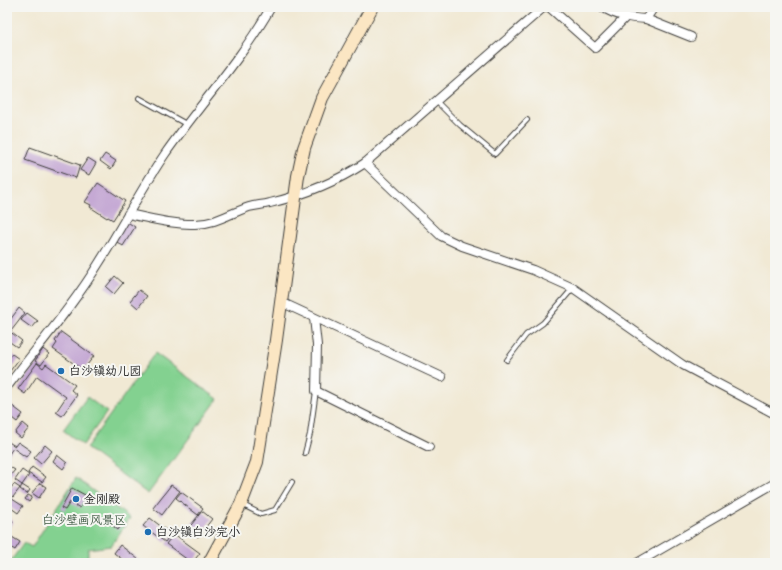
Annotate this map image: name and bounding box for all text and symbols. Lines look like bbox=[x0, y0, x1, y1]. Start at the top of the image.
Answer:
place label: 白沙镇幼儿园 bbox=[69, 364, 141, 379]
marker: 白沙镇幼儿园 bbox=[56, 366, 66, 376]
place label: 金刚殿 bbox=[84, 492, 120, 507]
marker: 金刚殿 bbox=[71, 494, 81, 504]
park label: 白沙壁画风景区 bbox=[42, 513, 126, 528]
place label: 白沙镇白沙完小 bbox=[156, 525, 240, 540]
marker: 白沙镇白沙完小 bbox=[143, 527, 153, 537]

